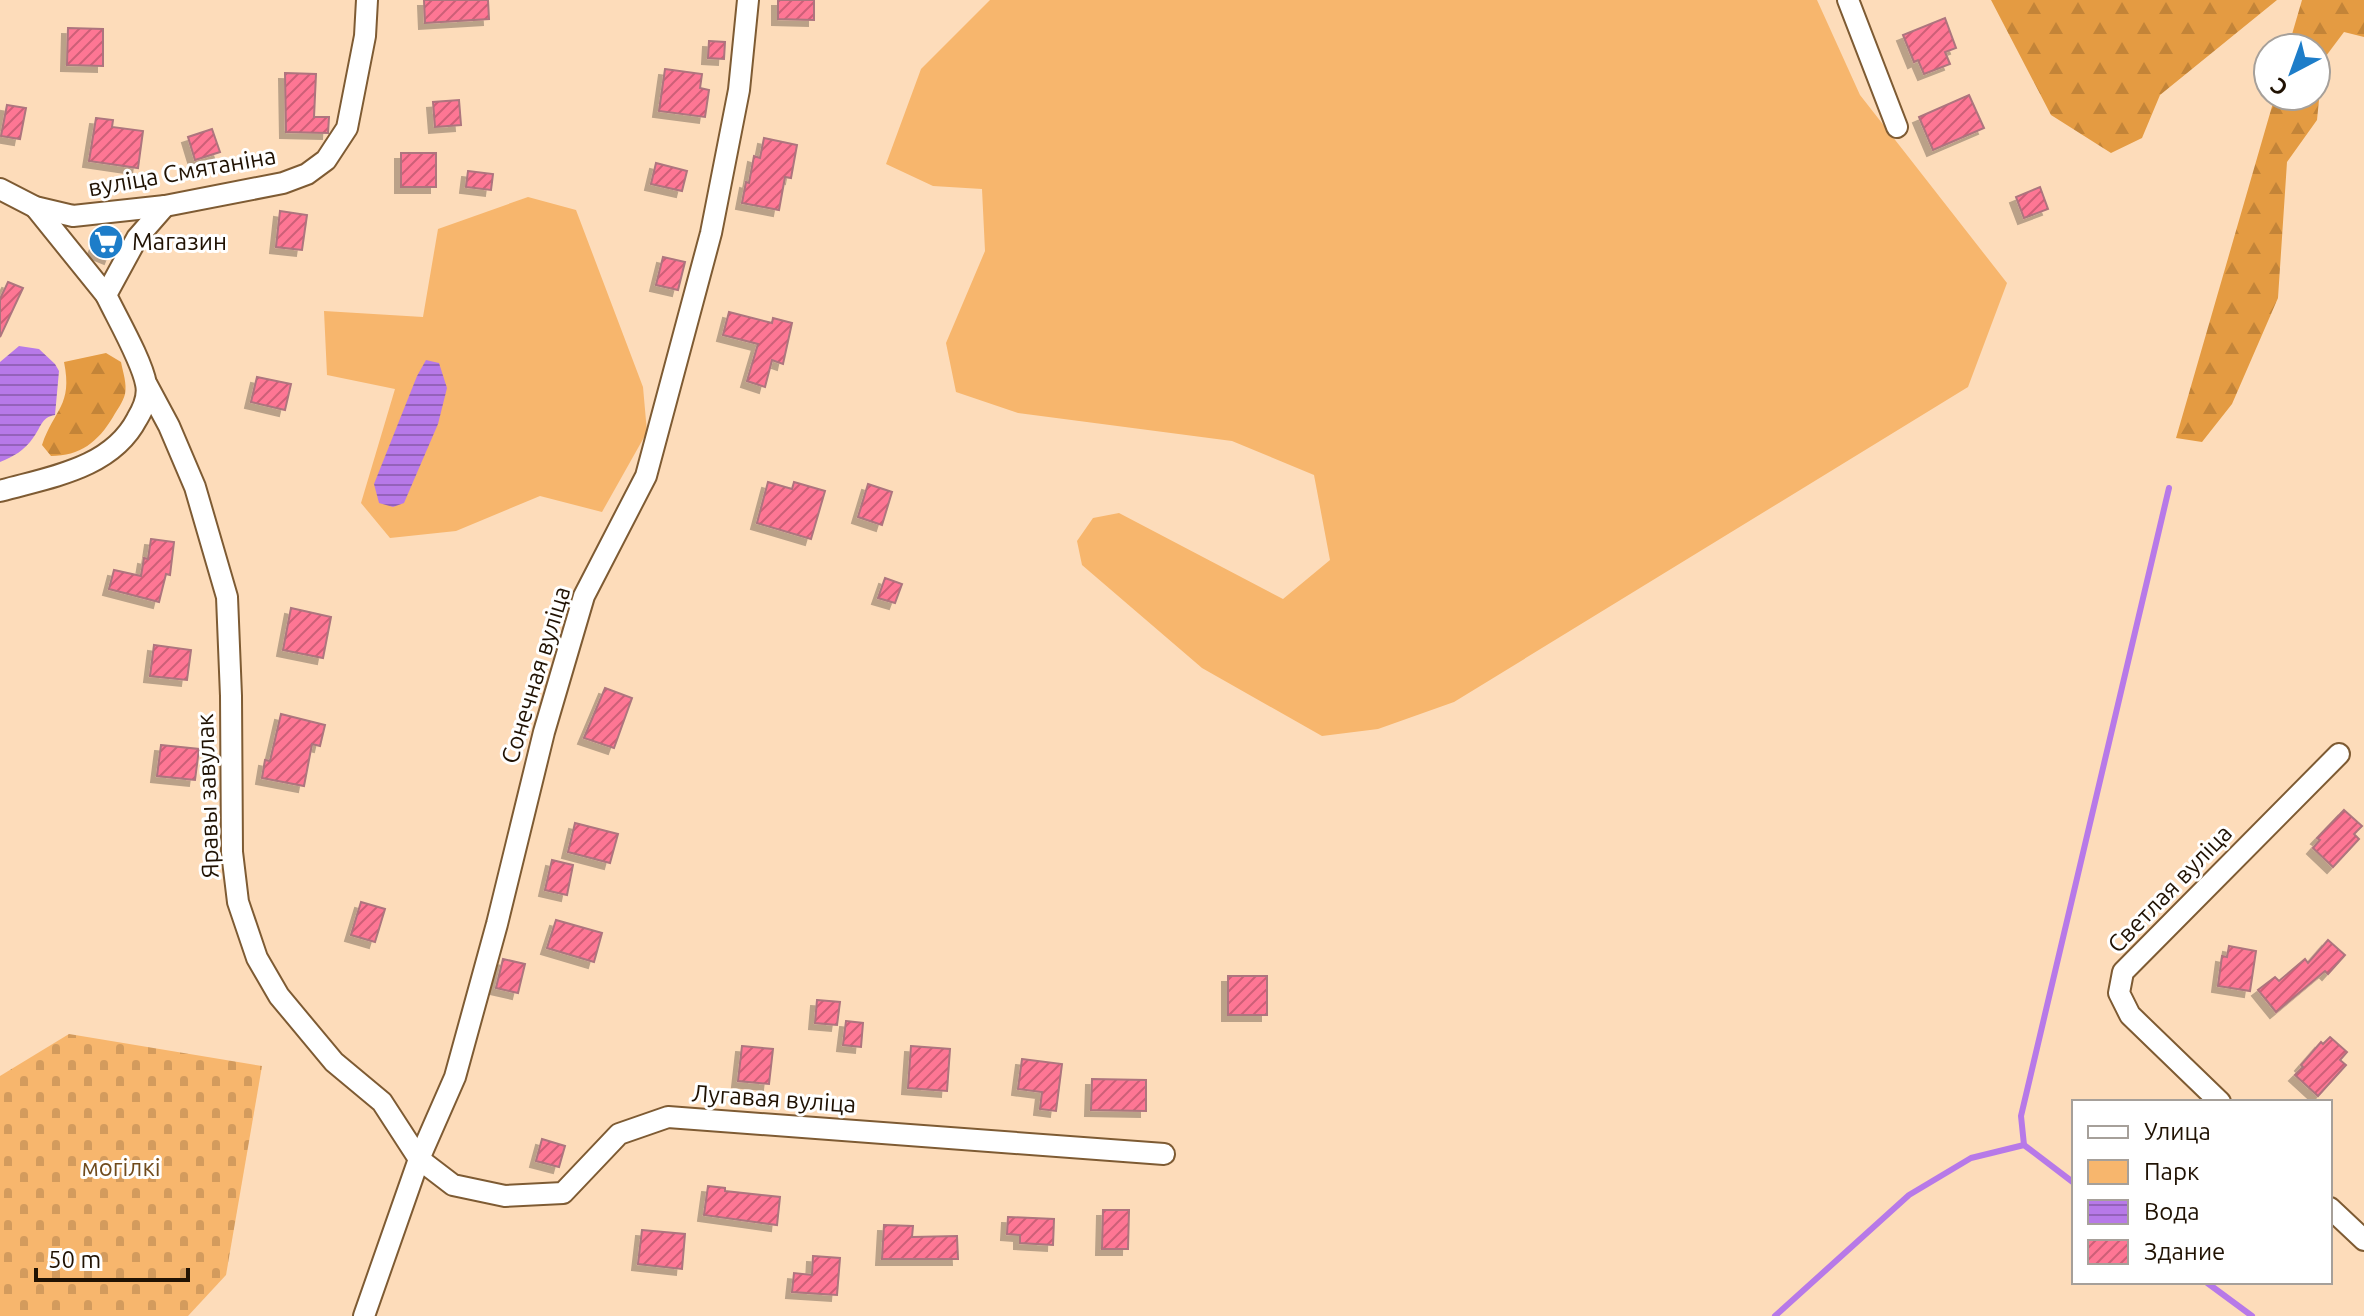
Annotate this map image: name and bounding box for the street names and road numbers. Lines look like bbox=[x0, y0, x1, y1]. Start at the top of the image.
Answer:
street label: вуліца Смятаніна bbox=[86, 142, 278, 201]
street label: Сонечная вуліца bbox=[496, 583, 575, 767]
street label: Яравы завулак bbox=[191, 713, 224, 879]
street label: Светлая вуліца bbox=[2102, 819, 2237, 958]
street label: Лугавая вуліца bbox=[691, 1079, 857, 1118]

